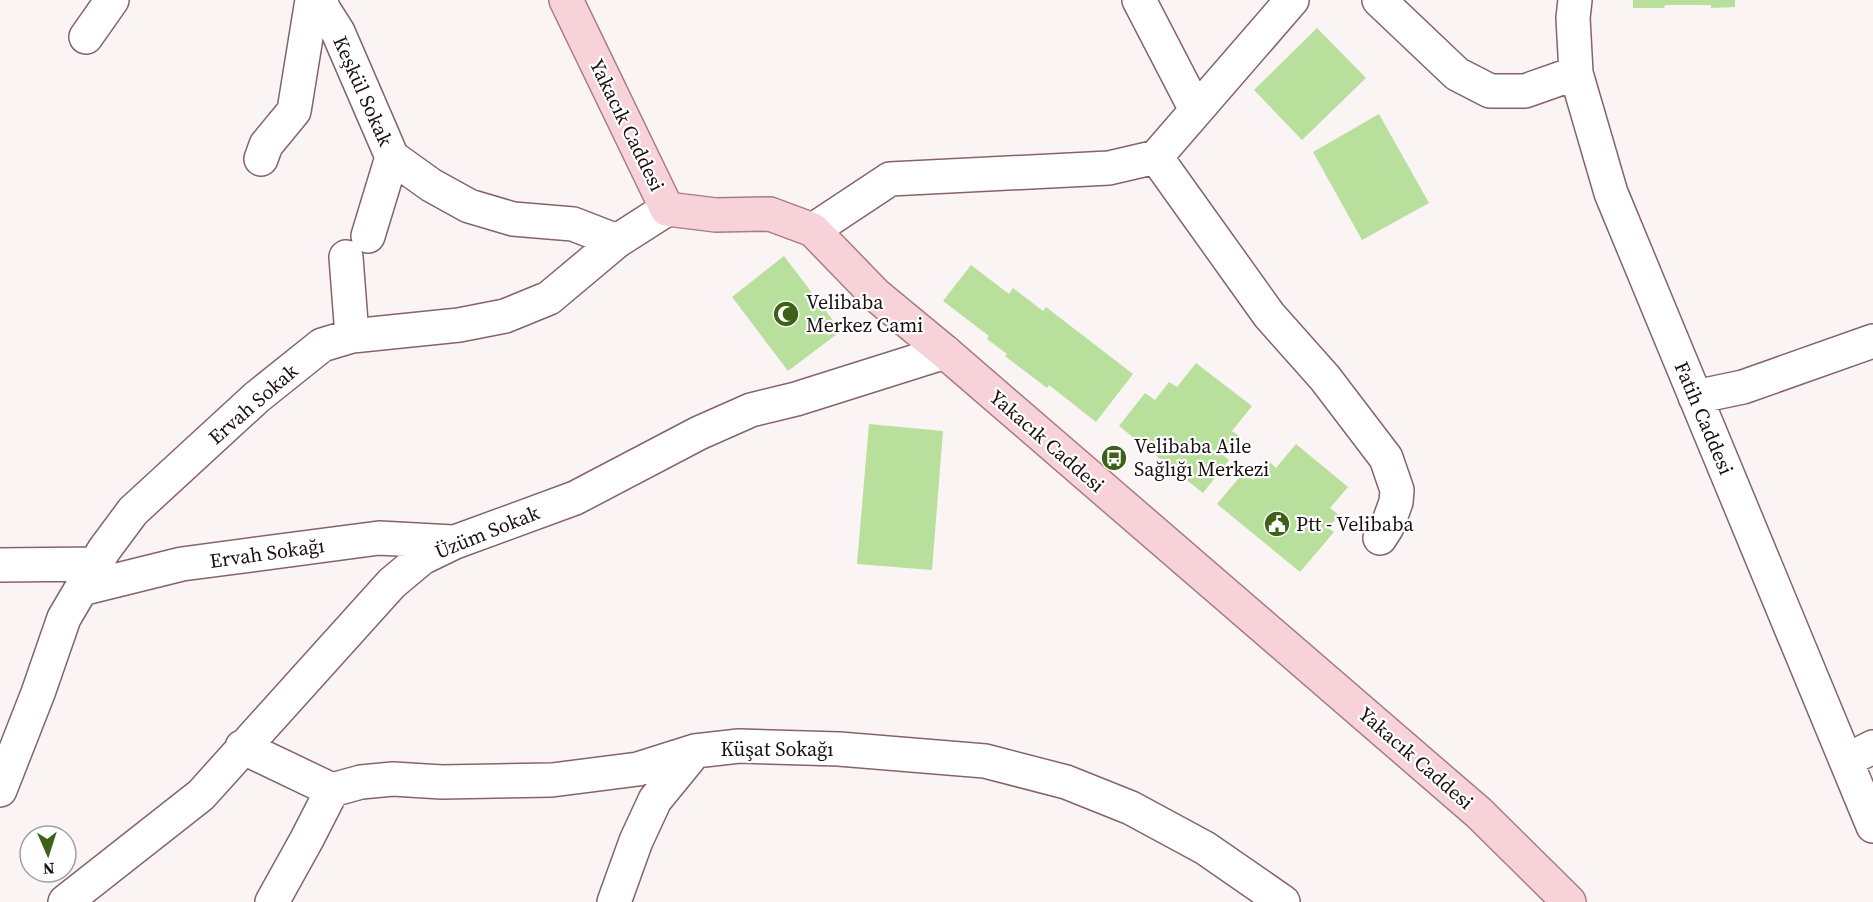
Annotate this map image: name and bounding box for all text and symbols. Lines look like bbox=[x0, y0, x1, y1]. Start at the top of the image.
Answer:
street label: Keşkül Sokak bbox=[326, 31, 400, 151]
street label: Yakacık Caddesi bbox=[583, 54, 671, 196]
place label: Velibaba Merkez Cami bbox=[806, 288, 923, 339]
mosque icon: Velibaba Merkez Cami bbox=[771, 299, 801, 329]
street label: Ervah Sokak bbox=[202, 357, 304, 451]
street label: Fatih Caddesi bbox=[1668, 357, 1740, 479]
street label: Yakacık Caddesi bbox=[983, 383, 1111, 499]
place label: Velibaba Aile Sağlığı Merkezi bbox=[1134, 432, 1269, 483]
bus stop icon: Velibaba Aile Sağlığı Merkezi bbox=[1099, 443, 1129, 473]
street label: Üzüm Sokak bbox=[431, 498, 544, 566]
public building icon: Ptt - Velibaba bbox=[1262, 509, 1292, 539]
place label: Ptt - Velibaba bbox=[1296, 510, 1415, 538]
street label: Ervah Sokağı bbox=[208, 531, 326, 575]
street label: Yakacık Caddesi bbox=[1352, 700, 1480, 816]
street label: Küşat Sokağı bbox=[721, 735, 833, 763]
north arrow bbox=[18, 824, 78, 884]
text: N bbox=[42, 858, 55, 880]

